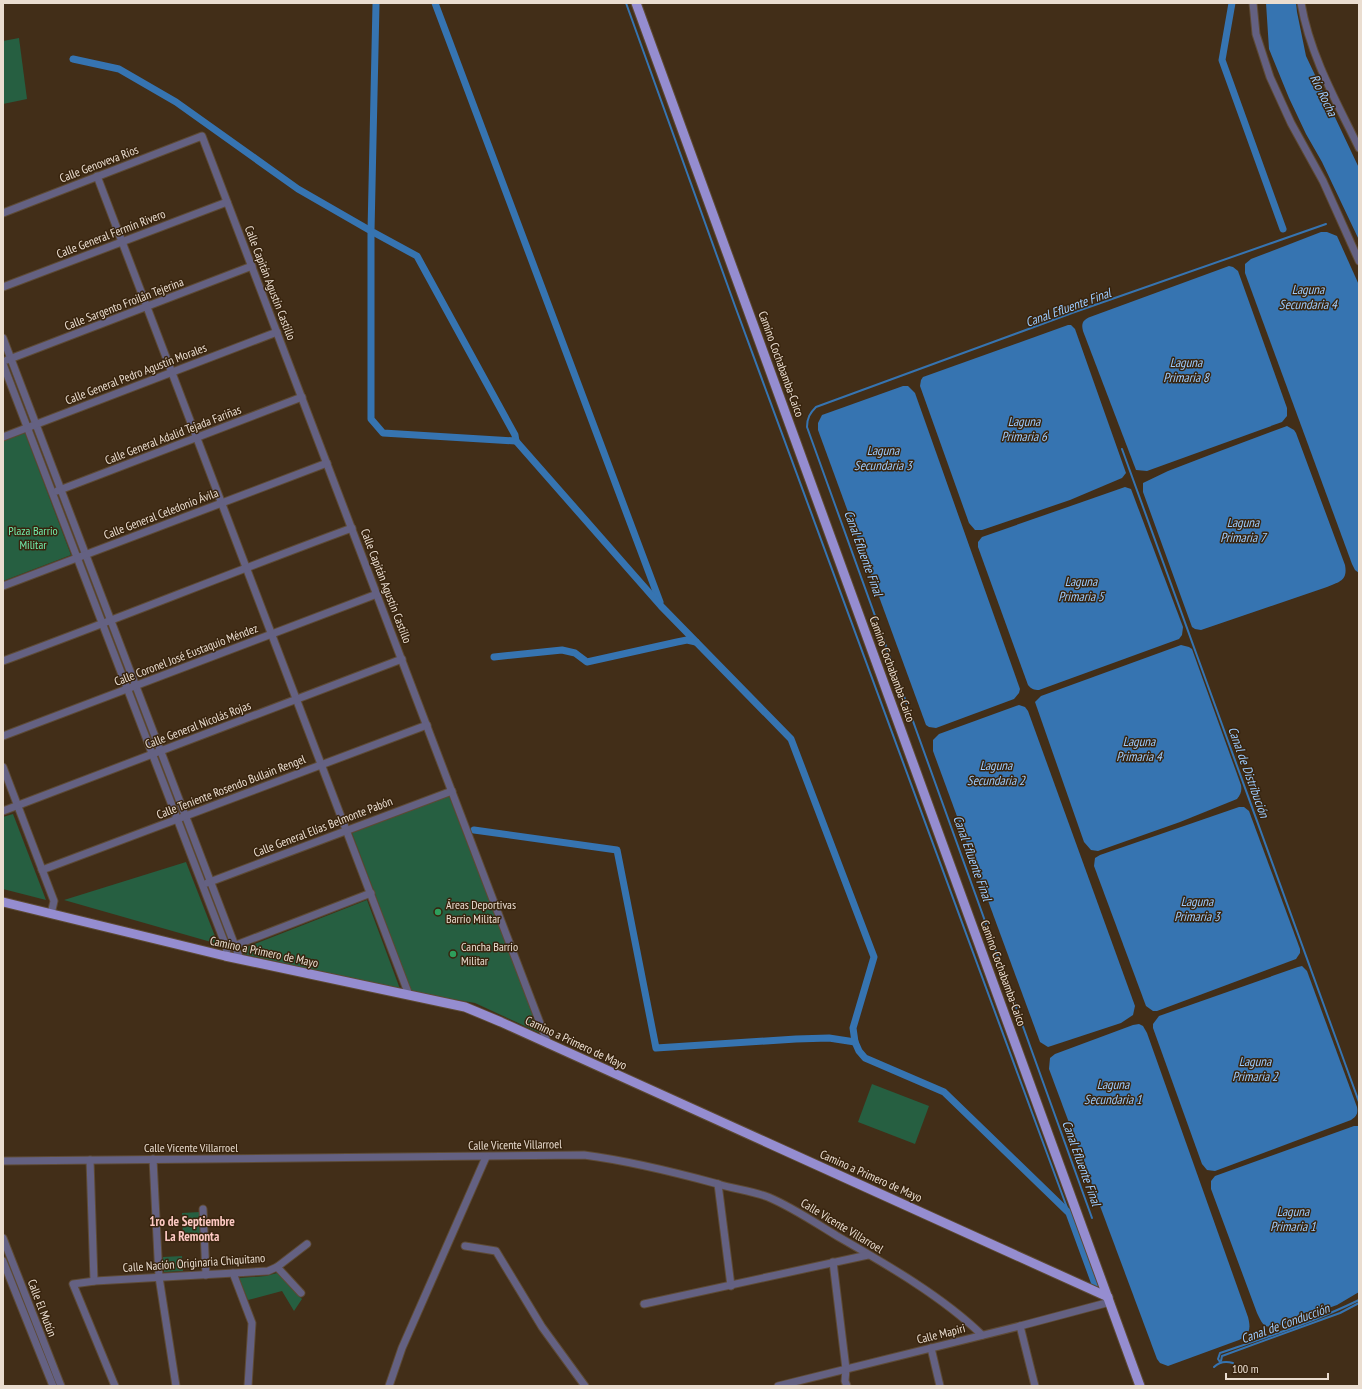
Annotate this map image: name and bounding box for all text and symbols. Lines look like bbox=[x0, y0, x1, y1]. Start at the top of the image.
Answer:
water label: Río Rocha bbox=[1306, 72, 1341, 120]
street label: Calle Genoveva Ríos bbox=[57, 142, 140, 185]
street label: Calle General Fermín Rivero bbox=[54, 206, 167, 261]
street label: Calle Capitán Agustín Castillo bbox=[242, 223, 299, 342]
street label: Calle Sargento Froilán Tejerina bbox=[62, 274, 186, 333]
water label: Laguna Secundaria 4 bbox=[1279, 281, 1338, 313]
water label: Canal Efluente Final bbox=[1023, 283, 1115, 331]
street label: Camino Cochabamba-Caico bbox=[755, 309, 808, 419]
street label: Calle General Pedro Agustín Morales bbox=[63, 340, 209, 407]
water label: Laguna Primaria 8 bbox=[1163, 354, 1210, 386]
street label: Calle General Adalid Tejada Fariñas bbox=[103, 402, 243, 467]
water label: Laguna Primaria 6 bbox=[1001, 413, 1048, 445]
water label: Laguna Secundaria 3 bbox=[854, 442, 914, 474]
street label: Calle General Celedonio Ávila bbox=[101, 485, 220, 542]
water label: Canal Efluente Final bbox=[840, 508, 888, 600]
water label: Laguna Primaria 7 bbox=[1220, 514, 1268, 546]
park label: Plaza Barrio Militar bbox=[8, 523, 58, 552]
street label: Calle Capitán Agustín Castillo bbox=[358, 526, 415, 645]
water label: Laguna Primaria 5 bbox=[1058, 573, 1105, 605]
street label: Camino Cochabamba-Caico bbox=[866, 614, 919, 724]
street label: Calle Coronel José Eustaquio Méndez bbox=[112, 620, 260, 689]
street label: Calle General Nicolás Rojas bbox=[143, 697, 253, 752]
water label: Canal de Distribución bbox=[1224, 724, 1273, 821]
water label: Laguna Primaria 4 bbox=[1116, 733, 1163, 765]
street label: Calle Teniente Rosendo Bullain Rengel bbox=[154, 751, 308, 822]
water label: Laguna Secundaria 2 bbox=[967, 757, 1026, 789]
street label: Calle General Elías Belmonte Pabón bbox=[251, 793, 394, 860]
water label: Canal Efluente Final bbox=[949, 813, 997, 905]
water label: Laguna Primaria 3 bbox=[1174, 893, 1222, 925]
place label: Áreas Deportivas Barrio Militar bbox=[446, 897, 516, 926]
marker: Áreas Deportivas Barrio Militar bbox=[433, 907, 443, 917]
street label: Camino Cochabamba-Caico bbox=[977, 918, 1030, 1028]
street label: Camino a Primero de Mayo bbox=[209, 933, 320, 970]
place label: Cancha Barrio Militar bbox=[461, 939, 518, 968]
marker: Cancha Barrio Militar bbox=[448, 949, 458, 959]
street label: Camino a Primero de Mayo bbox=[523, 1012, 629, 1073]
water label: Laguna Primaria 2 bbox=[1232, 1053, 1279, 1085]
water label: Laguna Secundaria 1 bbox=[1084, 1076, 1142, 1108]
water label: Canal Efluente Final bbox=[1058, 1118, 1106, 1210]
street label: Calle Vicente Villarroel bbox=[468, 1136, 562, 1153]
street label: Calle Vicente Villarroel bbox=[144, 1140, 238, 1155]
street label: Camino a Primero de Mayo bbox=[818, 1146, 925, 1205]
street label: Calle Vicente Villarroel bbox=[798, 1195, 887, 1256]
water label: Laguna Primaria 1 bbox=[1270, 1203, 1316, 1235]
district label: 1ro de Septiembre La Remonta bbox=[149, 1213, 235, 1245]
street label: Calle Nación Originaria Chiquitano bbox=[122, 1250, 266, 1275]
street label: Calle El Mutún bbox=[25, 1277, 60, 1339]
water label: Canal de Conducción bbox=[1239, 1299, 1333, 1347]
street label: Calle Mapiri bbox=[915, 1320, 967, 1347]
scale bar bbox=[1226, 1355, 1328, 1381]
text: 100 m bbox=[1232, 1361, 1259, 1376]

